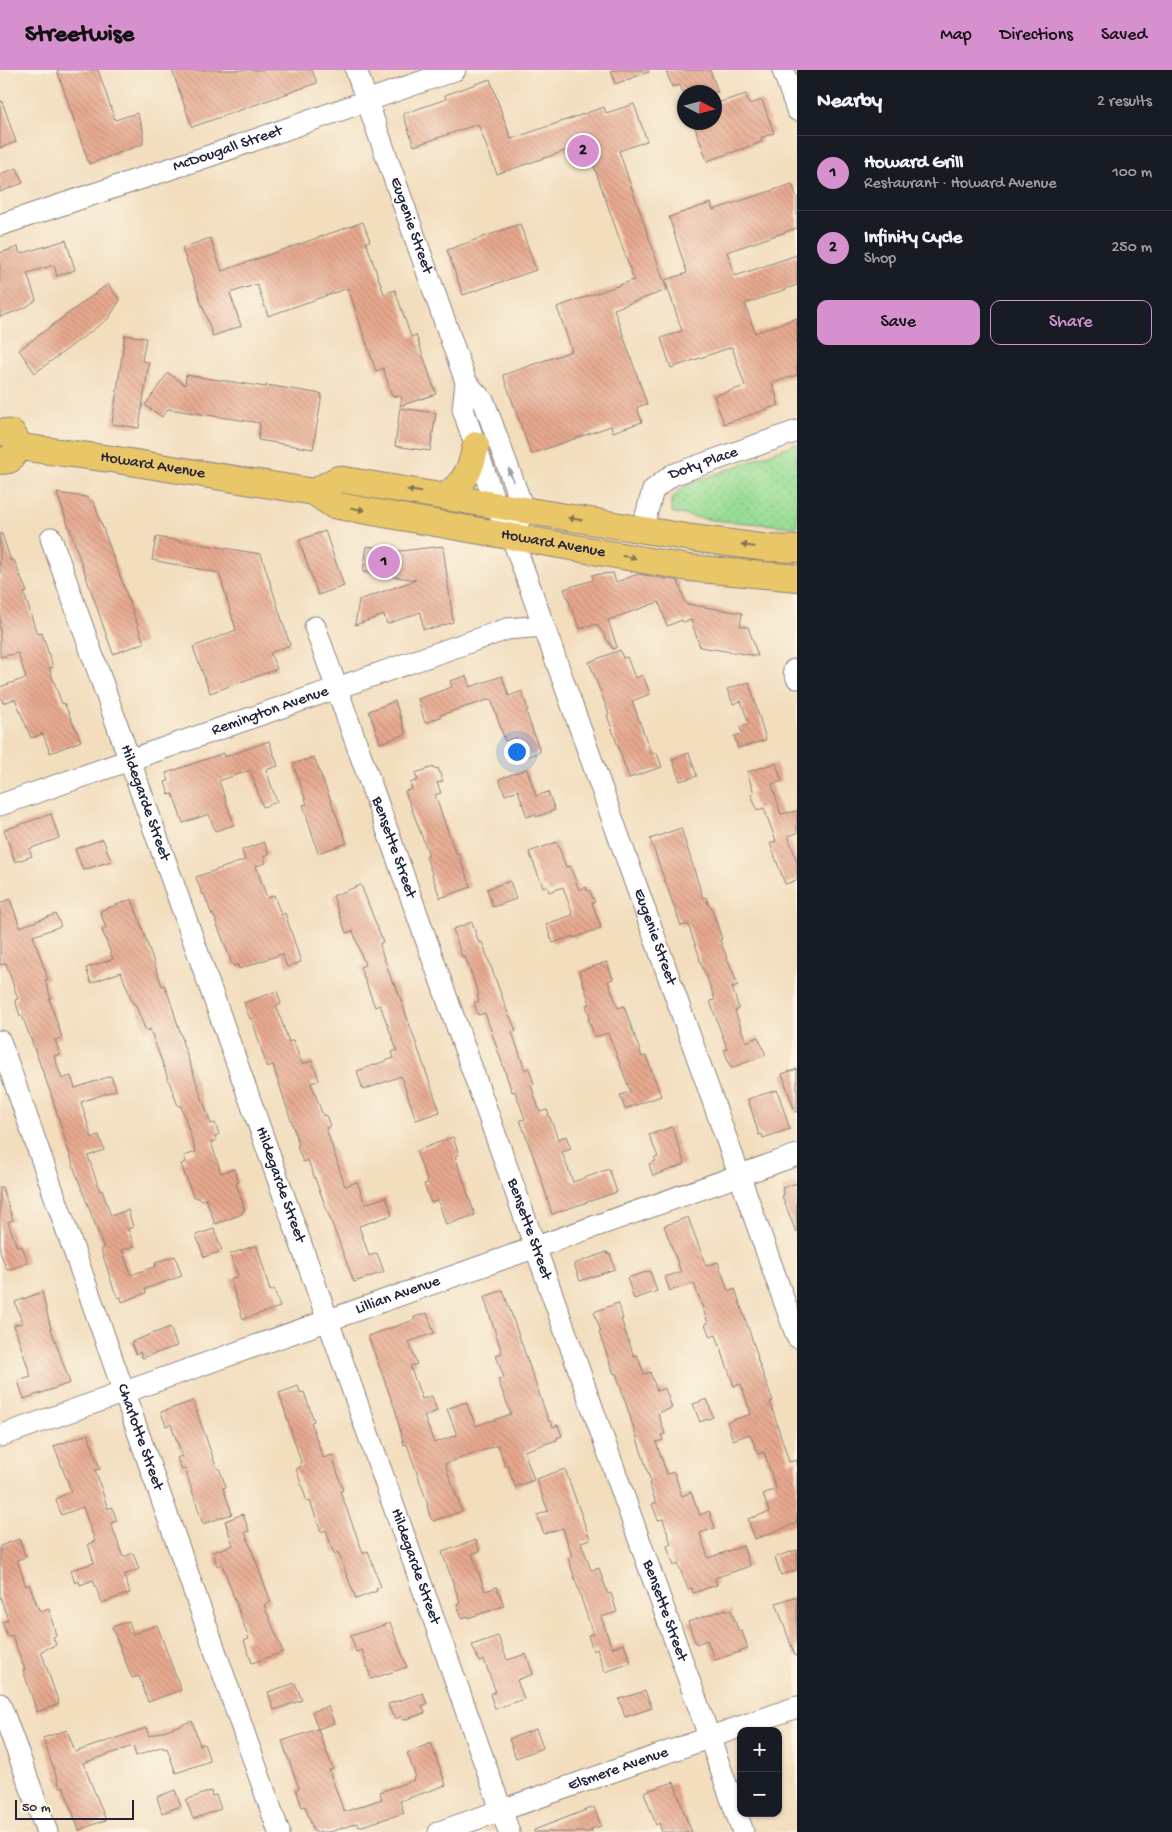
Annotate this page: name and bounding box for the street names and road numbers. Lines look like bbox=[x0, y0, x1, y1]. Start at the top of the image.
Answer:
street label: McDougall Street bbox=[171, 121, 286, 177]
street label: Eugenie Street bbox=[385, 175, 437, 278]
street label: Doty Place bbox=[665, 443, 741, 485]
street label: Howard Avenue bbox=[99, 448, 207, 484]
street label: Howard Avenue bbox=[499, 525, 608, 563]
street label: Remington Avenue bbox=[209, 682, 332, 740]
street label: Hildegarde Street bbox=[116, 742, 174, 865]
street label: Bensette Street bbox=[366, 793, 421, 902]
street label: Eugenie Street bbox=[629, 886, 681, 989]
street label: Hildegarde Street bbox=[251, 1124, 310, 1247]
street label: Bensette Street bbox=[502, 1175, 556, 1284]
street label: Lillian Avenue bbox=[353, 1272, 443, 1319]
street label: Charlotte Street bbox=[112, 1381, 168, 1494]
street label: Hildegarde Street bbox=[386, 1506, 445, 1628]
street label: Bensette Street bbox=[637, 1557, 692, 1665]
street label: Elsmere Avenue bbox=[566, 1743, 672, 1796]

